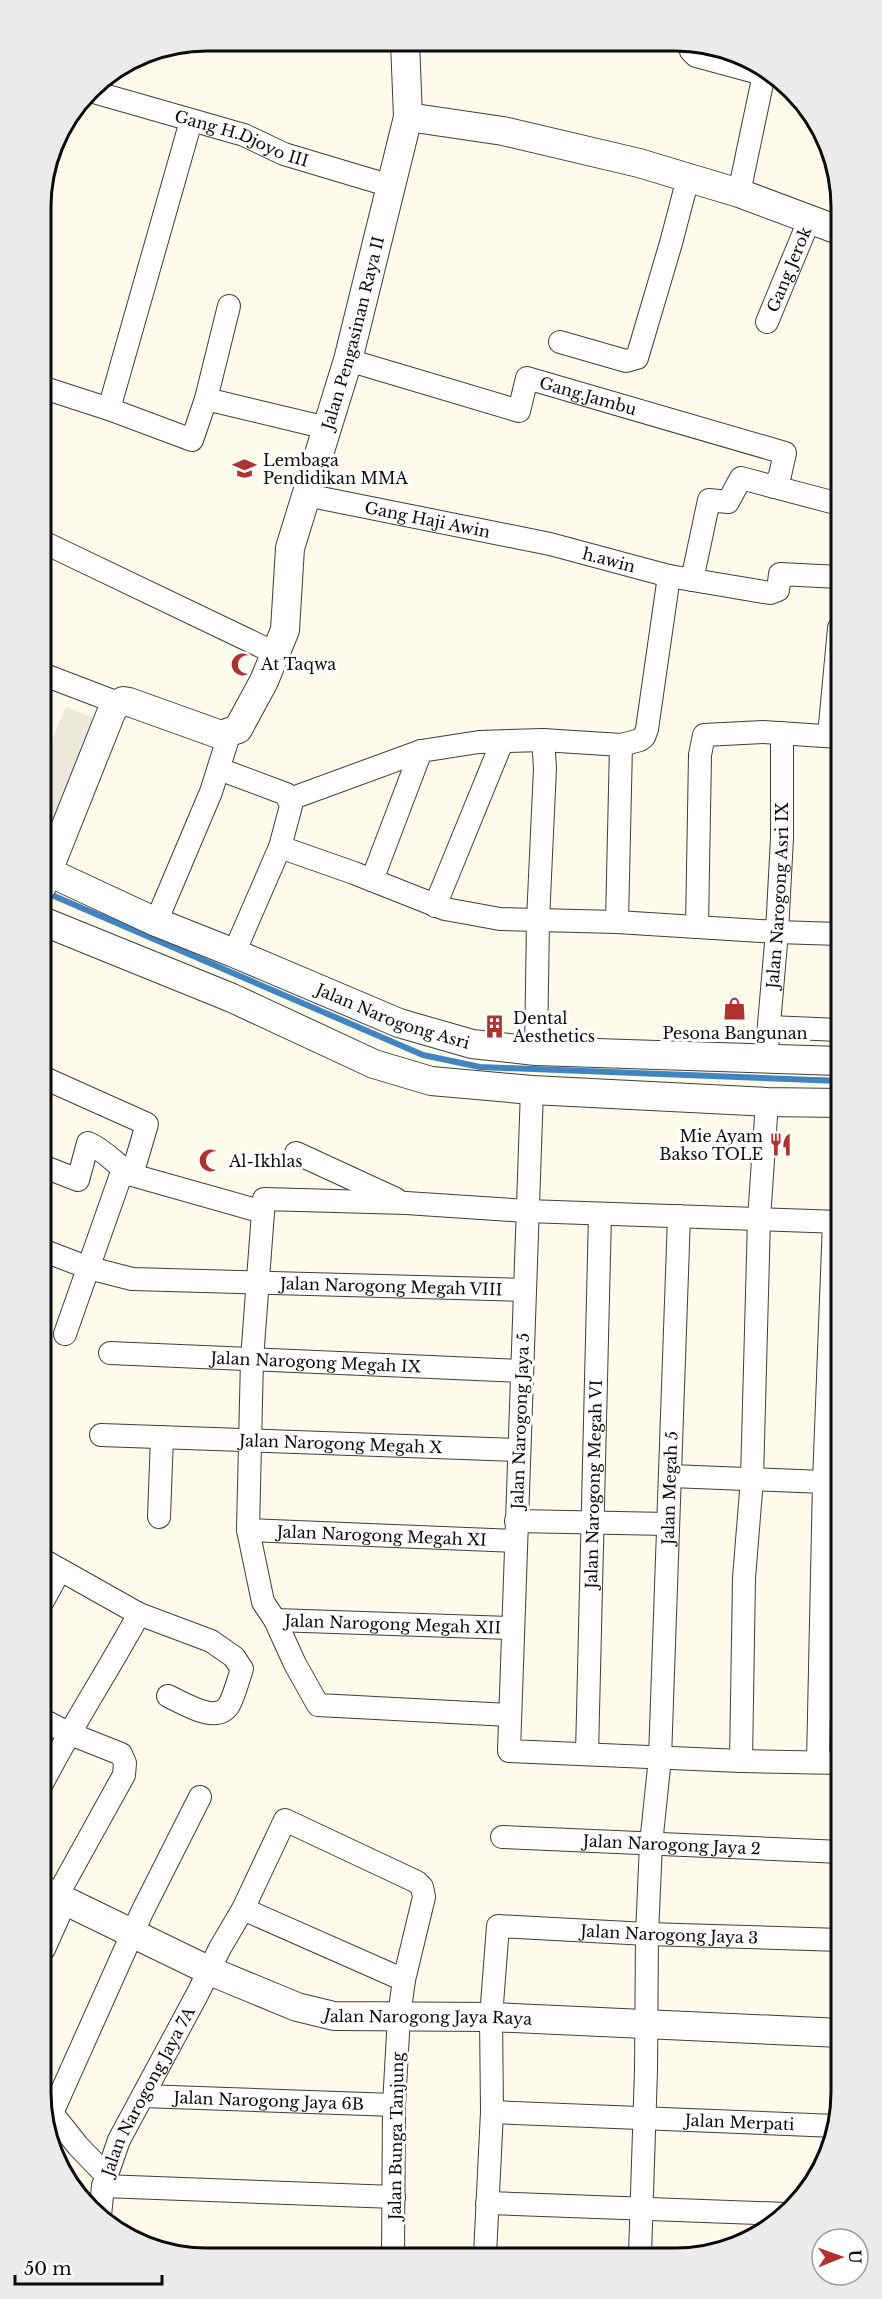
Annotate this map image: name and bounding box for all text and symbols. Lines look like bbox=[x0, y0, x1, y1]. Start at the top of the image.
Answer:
street label: Gang H.Djoyo III bbox=[172, 106, 311, 171]
street label: Gang Jerok bbox=[762, 223, 815, 315]
street label: Jalan Pengasinan Raya II bbox=[317, 234, 388, 434]
street label: Gang.Jambu bbox=[537, 372, 639, 419]
place label: Lembaga Pendidikan MMA bbox=[263, 450, 408, 488]
school or university icon: Lembaga Pendidikan MMA bbox=[232, 456, 258, 482]
street label: Gang Haji Awin bbox=[363, 497, 492, 542]
street label: h.awin bbox=[580, 543, 638, 577]
mosque icon: At Taqwa bbox=[230, 651, 256, 677]
place label: At Taqwa bbox=[260, 654, 336, 674]
street label: Jalan Narogong Asri IX bbox=[762, 801, 792, 991]
street label: Jalan Narogong Asri bbox=[311, 978, 473, 1053]
shop icon: Pesona Bangunan bbox=[722, 995, 748, 1021]
place label: Dental Aesthetics bbox=[512, 1008, 595, 1046]
building icon: Dental Aesthetics bbox=[482, 1014, 508, 1040]
place label: Pesona Bangunan bbox=[662, 1023, 808, 1043]
place label: Mie Ayam Bakso TOLE bbox=[659, 1126, 763, 1164]
restaurant icon: Mie Ayam Bakso TOLE bbox=[768, 1132, 794, 1158]
mosque icon: Al-Ikhlas bbox=[198, 1148, 224, 1174]
place label: Al-Ikhlas bbox=[228, 1151, 303, 1171]
street label: Jalan Narogong Megah VIII bbox=[278, 1273, 502, 1299]
street label: Jalan Narogong Jaya 5 bbox=[507, 1332, 533, 1512]
street label: Jalan Narogong Megah IX bbox=[208, 1347, 422, 1377]
street label: Jalan Narogong Megah VI bbox=[581, 1379, 606, 1591]
street label: Jalan Narogong Megah X bbox=[237, 1430, 444, 1457]
street label: Jalan Megah 5 bbox=[657, 1431, 681, 1547]
street label: Jalan Narogong Megah XI bbox=[275, 1521, 487, 1550]
street label: Jalan Narogong Megah XII bbox=[282, 1610, 501, 1638]
street label: Jalan Narogong Jaya 2 bbox=[581, 1831, 761, 1858]
street label: Jalan Narogong Jaya 3 bbox=[578, 1920, 758, 1947]
street label: Jalan Narogong Jaya 7A bbox=[97, 2003, 199, 2181]
street label: Jalan Narogong Jaya Raya bbox=[320, 2004, 533, 2029]
street label: Jalan Bunga Tanjung bbox=[385, 2051, 407, 2222]
street label: Jalan Narogong Jaya 6B bbox=[171, 2087, 364, 2114]
street label: Jalan Merpati bbox=[683, 2110, 795, 2134]
north arrow bbox=[810, 2227, 870, 2287]
scale bar bbox=[15, 2248, 162, 2286]
text: U bbox=[845, 2250, 865, 2264]
text: 50 m bbox=[24, 2258, 72, 2280]

